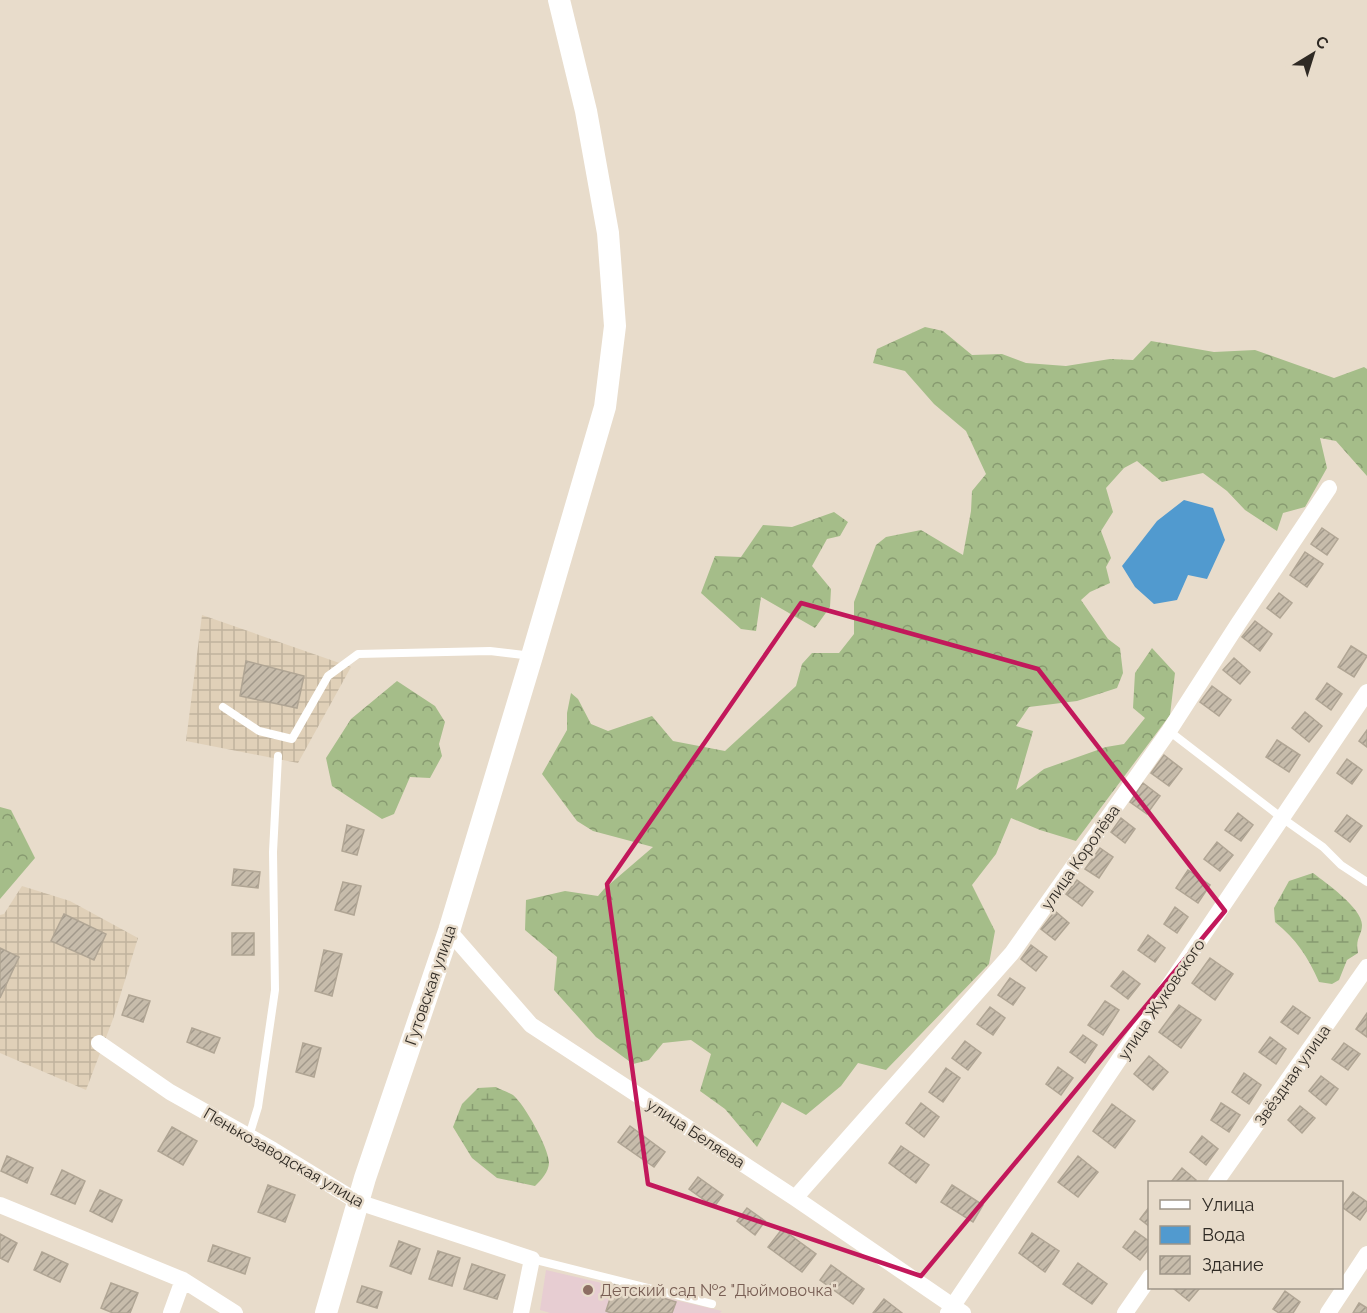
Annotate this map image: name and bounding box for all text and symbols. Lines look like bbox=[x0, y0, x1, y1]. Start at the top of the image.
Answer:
north arrow bbox=[1283, 24, 1343, 84]
text: С bbox=[1312, 32, 1332, 53]
street label: улица Королёва bbox=[1037, 801, 1124, 913]
street label: Гутовская улица bbox=[401, 923, 460, 1048]
street label: улица Жуковского bbox=[1114, 935, 1209, 1063]
street label: Звёздная улица bbox=[1251, 1021, 1334, 1129]
street label: улица Беляева bbox=[643, 1095, 748, 1172]
street label: Пенькозаводская улица bbox=[200, 1104, 367, 1211]
legend bbox=[1148, 1181, 1343, 1289]
text: Улица bbox=[1202, 1194, 1254, 1215]
text: Вода bbox=[1202, 1224, 1245, 1245]
text: Здание bbox=[1202, 1254, 1264, 1275]
place label: Детский сад №2 "Дюймовочка" bbox=[600, 1281, 837, 1300]
marker: Детский сад №2 "Дюймовочка" bbox=[581, 1283, 595, 1297]

